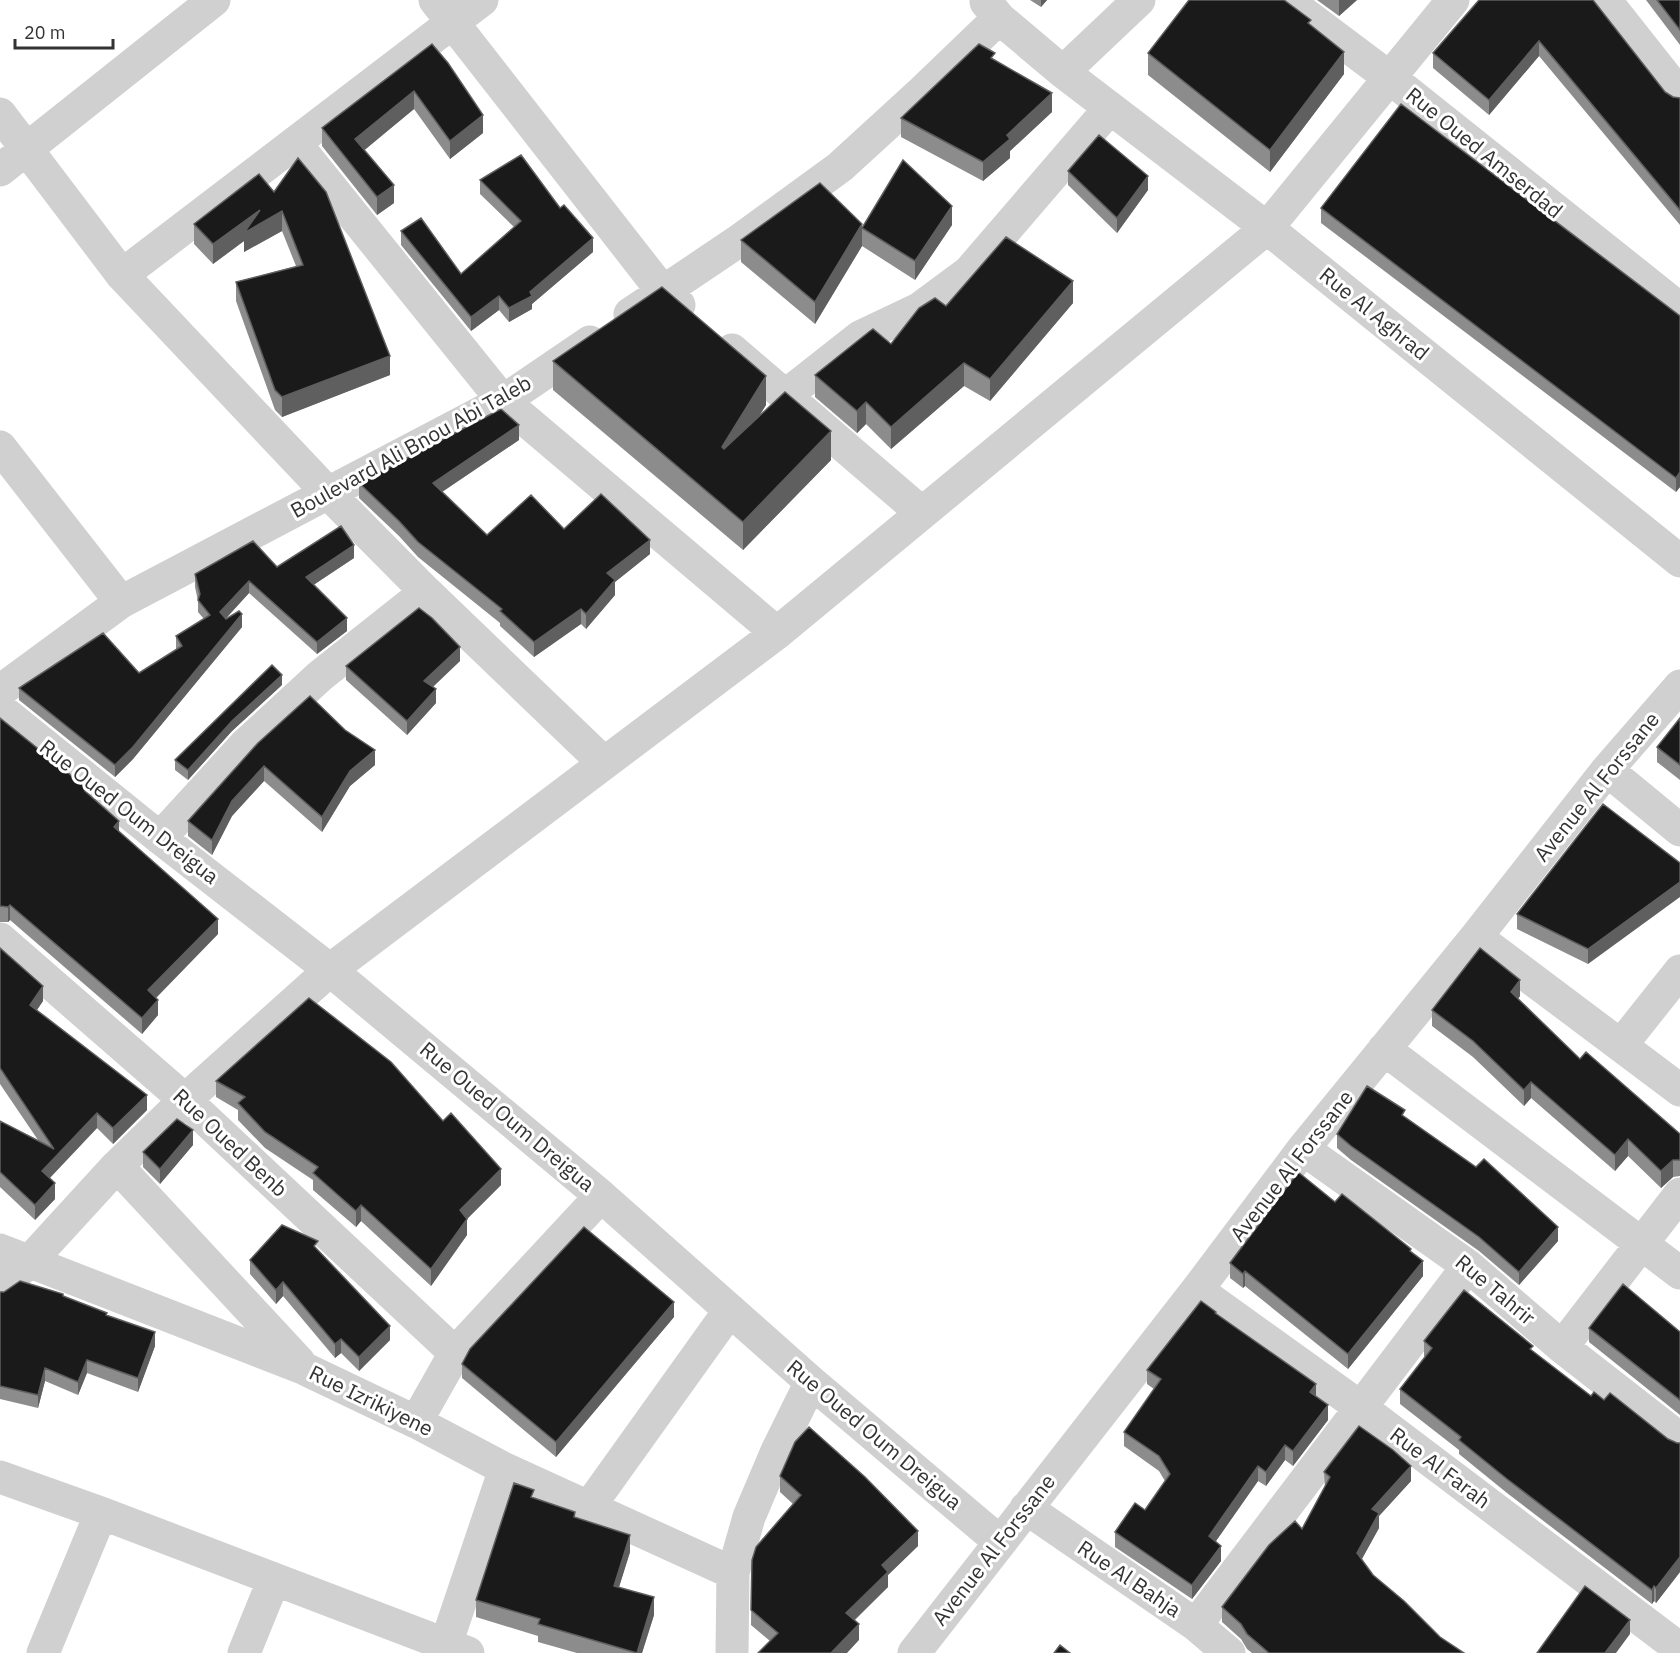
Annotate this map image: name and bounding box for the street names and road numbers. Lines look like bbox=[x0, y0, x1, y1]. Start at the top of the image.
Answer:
street label: Rue Oued Amserdad bbox=[1400, 80, 1569, 224]
street label: Rue Al Aghrad bbox=[1314, 260, 1435, 366]
street label: Boulevard Ali Bnou Abi Taleb bbox=[285, 368, 536, 524]
street label: Avenue Al Forssane bbox=[1527, 706, 1665, 867]
street label: Rue Oued Oum Dreigua bbox=[34, 732, 225, 890]
street label: Rue Oued Oum Dreigua bbox=[414, 1035, 601, 1198]
street label: Rue Oued Benb bbox=[167, 1082, 294, 1203]
street label: Avenue Al Forssane bbox=[1223, 1084, 1359, 1247]
street label: Rue Tahrir bbox=[1450, 1248, 1542, 1331]
street label: Rue Oued Oum Dreigua bbox=[781, 1353, 968, 1516]
street label: Rue Izrikiyene bbox=[305, 1358, 438, 1442]
street label: Rue Al Farah bbox=[1385, 1420, 1496, 1514]
street label: Avenue Al Forssane bbox=[925, 1468, 1061, 1631]
street label: Rue Al Bahja bbox=[1072, 1533, 1187, 1623]

